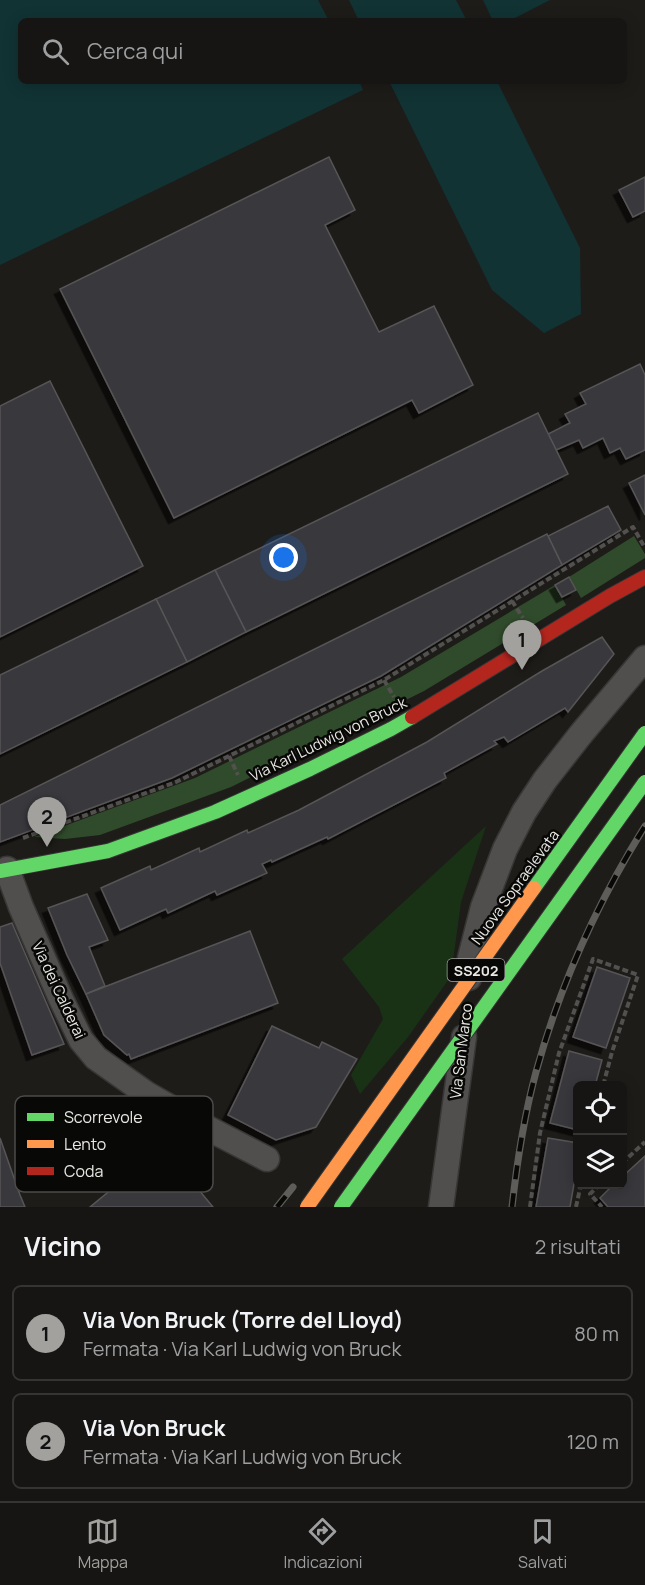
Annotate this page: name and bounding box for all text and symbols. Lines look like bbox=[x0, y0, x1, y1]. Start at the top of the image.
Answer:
search box bbox=[18, 18, 627, 84]
icon: search bbox=[39, 35, 72, 68]
text: Cerca qui bbox=[87, 36, 183, 66]
your location bbox=[269, 543, 298, 572]
pin: 1 bbox=[502, 620, 542, 670]
street label: Via Karl Ludwig von Bruck bbox=[246, 692, 411, 786]
pin: 2 bbox=[28, 798, 66, 847]
street label: Nuova Sopraelevata bbox=[466, 825, 564, 949]
street label: Via dei Calderai bbox=[27, 938, 91, 1042]
road number: SS202 bbox=[448, 959, 504, 981]
street label: Via San Marco bbox=[445, 1002, 477, 1100]
map controls bbox=[573, 1081, 627, 1189]
button: locate bbox=[573, 1081, 627, 1135]
legend bbox=[15, 1096, 213, 1192]
text: Scorrevole bbox=[64, 1106, 143, 1128]
text: Lento bbox=[64, 1133, 106, 1155]
button: layers bbox=[573, 1135, 627, 1189]
text: Coda bbox=[64, 1160, 103, 1182]
text: Vicino bbox=[24, 1228, 101, 1264]
text: 2 risultati bbox=[535, 1233, 621, 1260]
text: Via Von Bruck (Torre del Lloyd) bbox=[83, 1305, 404, 1335]
text: 1 bbox=[41, 1320, 50, 1347]
text: 80 m bbox=[574, 1320, 619, 1347]
text: Fermata · Via Karl Ludwig von Bruck bbox=[83, 1335, 401, 1362]
text: Via Von Bruck bbox=[83, 1413, 225, 1443]
text: 2 bbox=[40, 1428, 51, 1455]
text: 120 m bbox=[567, 1428, 619, 1455]
text: Fermata · Via Karl Ludwig von Bruck bbox=[83, 1443, 401, 1470]
tab: Mappa bbox=[78, 1515, 128, 1573]
tab: Indicazioni bbox=[283, 1515, 363, 1573]
tab: Salvati bbox=[518, 1515, 567, 1573]

